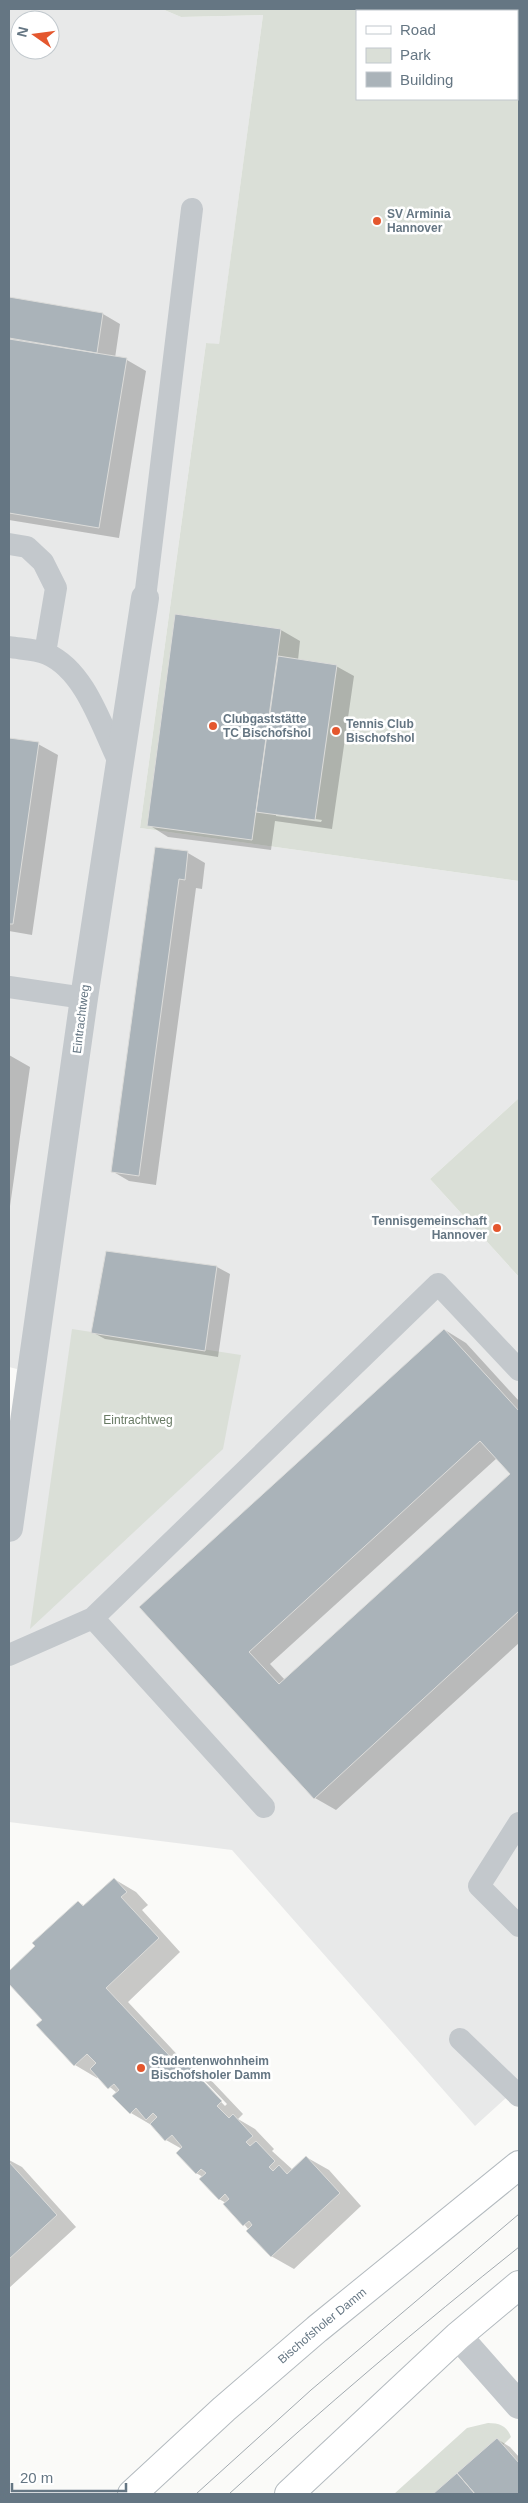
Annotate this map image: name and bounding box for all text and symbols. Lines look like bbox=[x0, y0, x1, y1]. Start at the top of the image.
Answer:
north arrow bbox=[10, 10, 60, 60]
legend bbox=[356, 10, 518, 100]
text: Road bbox=[400, 21, 436, 38]
text: N bbox=[13, 25, 31, 39]
text: Park bbox=[400, 46, 431, 63]
text: Building bbox=[400, 71, 453, 88]
place label: SV Arminia Hannover bbox=[387, 207, 451, 235]
marker: SV Arminia Hannover bbox=[371, 215, 383, 227]
place label: Clubgaststätte TC Bischofshol bbox=[223, 712, 311, 740]
place label: Tennis Club Bischofshol bbox=[346, 717, 415, 745]
marker: Clubgaststätte TC Bischofshol bbox=[207, 720, 219, 732]
marker: Tennis Club Bischofshol bbox=[330, 725, 342, 737]
street label: Eintrachtweg bbox=[70, 984, 92, 1054]
place label: Tennisgemeinschaft Hannover bbox=[372, 1214, 487, 1242]
marker: Tennisgemeinschaft Hannover bbox=[491, 1222, 503, 1234]
park label: Eintrachtweg bbox=[103, 1413, 173, 1427]
place label: Studentenwohnheim Bischofsholer Damm bbox=[151, 2054, 271, 2082]
marker: Studentenwohnheim Bischofsholer Damm bbox=[135, 2062, 147, 2074]
street label: Bischofsholer Damm bbox=[275, 2285, 369, 2366]
scale bar bbox=[12, 2460, 126, 2492]
text: 20 m bbox=[20, 2469, 53, 2486]

